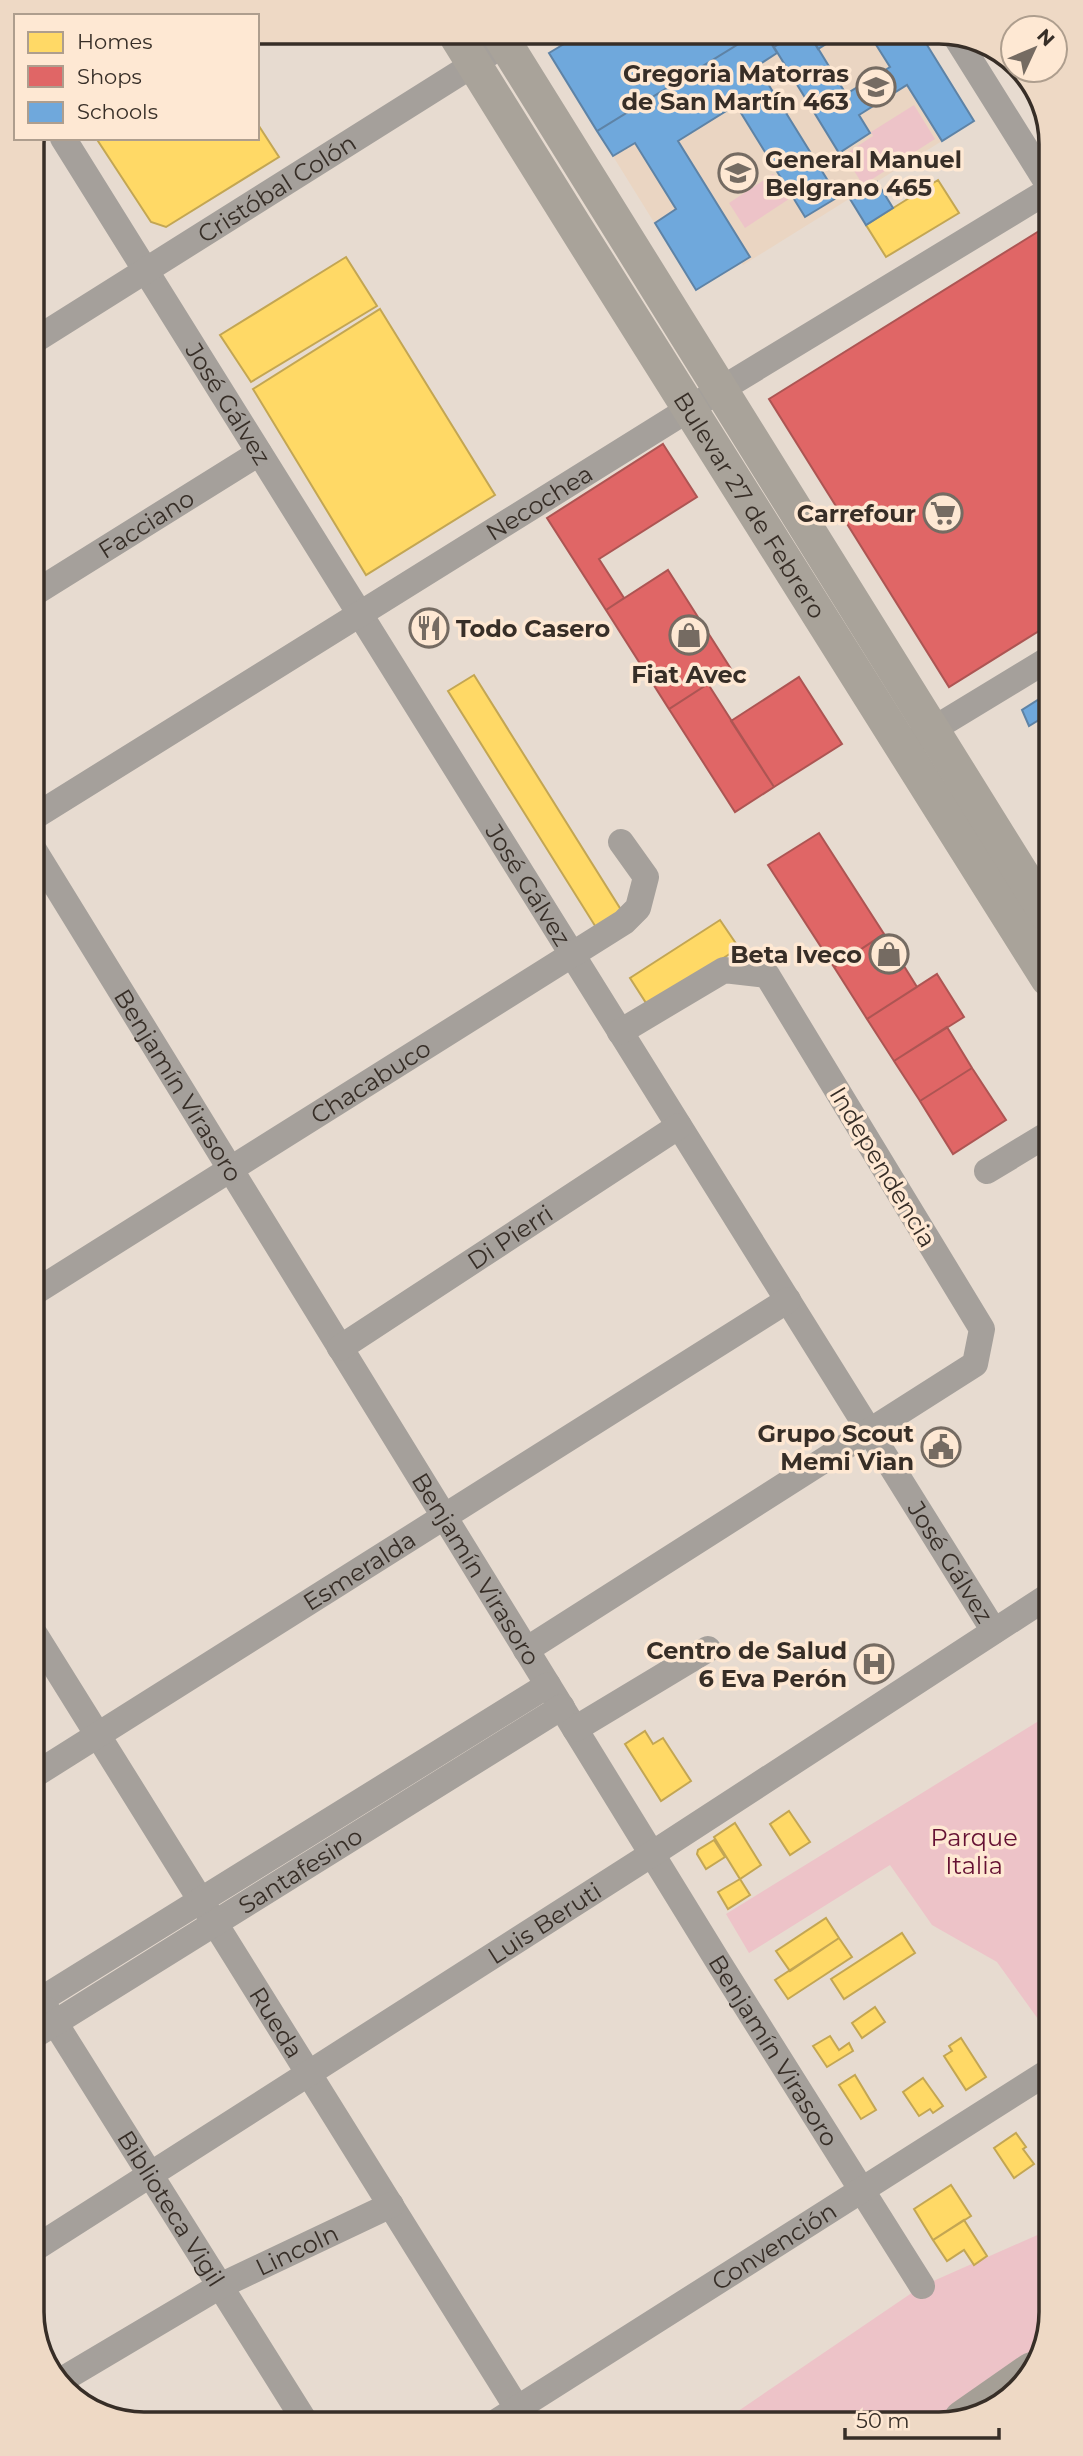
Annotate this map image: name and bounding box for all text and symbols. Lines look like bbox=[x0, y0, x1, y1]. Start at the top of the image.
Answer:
legend bbox=[14, 14, 259, 140]
north arrow bbox=[999, 14, 1069, 84]
text: N bbox=[1032, 24, 1059, 51]
text: Homes bbox=[77, 29, 152, 54]
place label: Gregoria Matorras de San Martín 463 bbox=[621, 59, 849, 116]
text: Shops bbox=[77, 64, 142, 89]
school or university icon: Gregoria Matorras de San Martín 463 bbox=[855, 66, 897, 108]
text: Schools bbox=[77, 99, 158, 124]
street label: Cristóbal Colón bbox=[192, 128, 361, 249]
place label: General Manuel Belgrano 465 bbox=[765, 145, 962, 202]
school or university icon: General Manuel Belgrano 465 bbox=[717, 152, 759, 194]
street label: José Gálvez bbox=[179, 336, 277, 470]
street label: Bulevar 27 de Febrero bbox=[668, 386, 832, 624]
street label: Necochea bbox=[480, 458, 598, 546]
street label: Facciano bbox=[93, 483, 199, 564]
supermarket icon: Carrefour bbox=[922, 492, 964, 534]
place label: Carrefour bbox=[797, 499, 916, 528]
restaurant icon: Todo Casero bbox=[408, 607, 450, 649]
place label: Todo Casero bbox=[456, 614, 610, 643]
shop icon: Fiat Avec bbox=[668, 614, 710, 656]
place label: Fiat Avec bbox=[631, 660, 747, 689]
street label: José Gálvez bbox=[479, 818, 577, 951]
shop icon: Beta Iveco bbox=[868, 933, 910, 975]
place label: Beta Iveco bbox=[730, 940, 862, 969]
street label: Benjamín Virasoro bbox=[108, 983, 249, 1187]
street label: Chacabuco bbox=[305, 1033, 436, 1130]
street label: Independencia bbox=[824, 1081, 942, 1253]
street label: Di Pierri bbox=[462, 1198, 558, 1275]
place label: Grupo Scout Memi Vian bbox=[758, 1419, 915, 1476]
public building icon: Grupo Scout Memi Vian bbox=[920, 1426, 962, 1468]
street label: Benjamín Virasoro bbox=[406, 1467, 547, 1670]
street label: José Gálvez bbox=[902, 1495, 1000, 1628]
street label: Esmeralda bbox=[298, 1524, 421, 1617]
place label: Centro de Salud 6 Eva Perón bbox=[646, 1636, 847, 1693]
hospital icon: Centro de Salud 6 Eva Perón bbox=[853, 1643, 895, 1685]
street label: Santafesino bbox=[233, 1821, 367, 1920]
park label: Parque Italia bbox=[930, 1823, 1018, 1880]
street label: Luis Beruti bbox=[482, 1876, 607, 1970]
street label: Benjamín Virasoro bbox=[703, 1949, 845, 2152]
street label: Rueda bbox=[244, 1981, 310, 2063]
street label: Biblioteca Vigil bbox=[112, 2125, 231, 2292]
street label: Convención bbox=[706, 2196, 842, 2296]
street label: Lincoln bbox=[251, 2218, 343, 2282]
scale bar bbox=[845, 2396, 999, 2440]
text: 50 m bbox=[856, 2408, 910, 2433]

